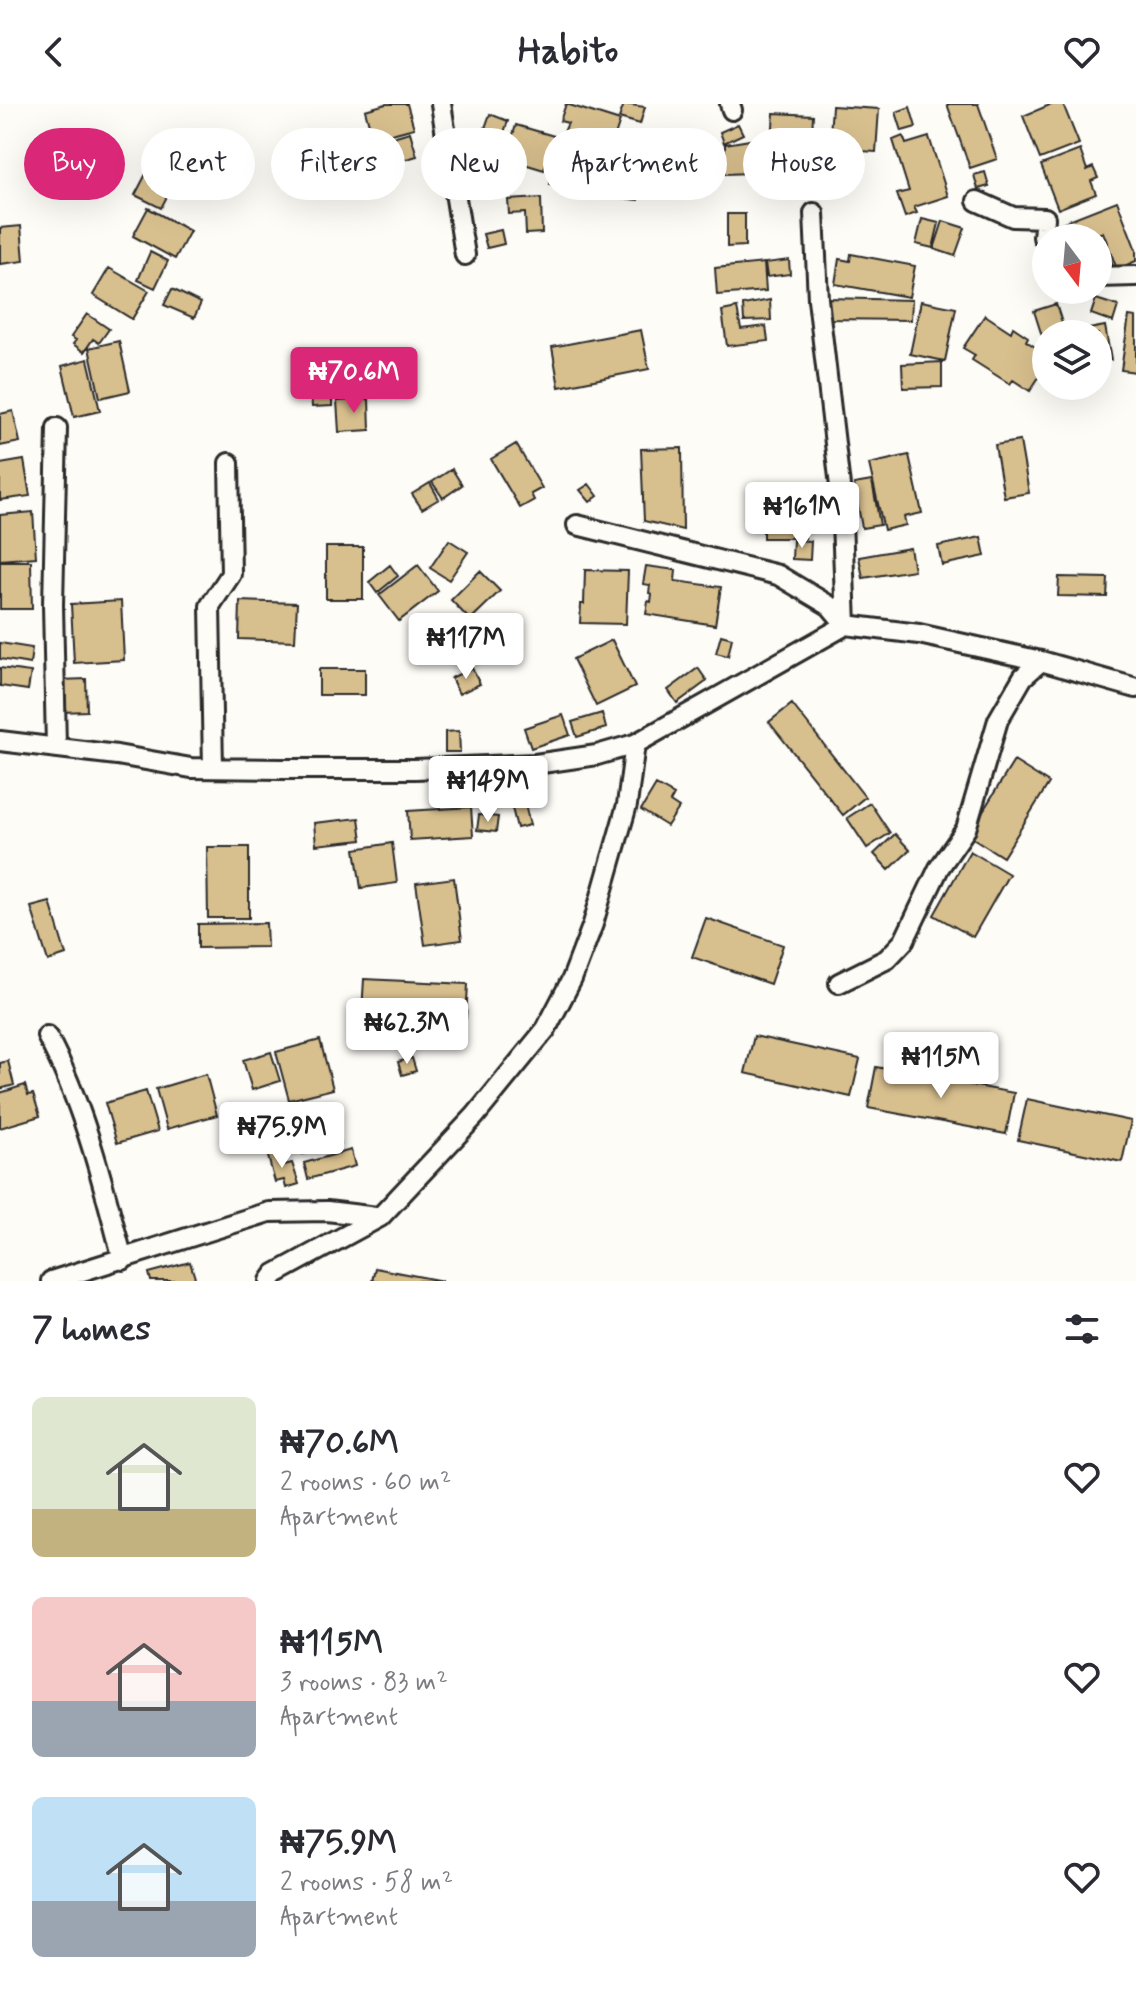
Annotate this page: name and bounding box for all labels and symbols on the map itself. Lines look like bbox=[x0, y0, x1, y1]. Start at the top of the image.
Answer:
north arrow bbox=[1032, 224, 1112, 304]
pin: ₦70.6M bbox=[289, 347, 419, 415]
pin: ₦161M bbox=[746, 482, 858, 550]
pin: ₦117M bbox=[410, 613, 522, 681]
pin: ₦149M bbox=[432, 756, 544, 824]
pin: ₦62.3M bbox=[342, 998, 472, 1066]
pin: ₦115M bbox=[885, 1032, 997, 1100]
pin: ₦75.9M bbox=[217, 1102, 347, 1170]

